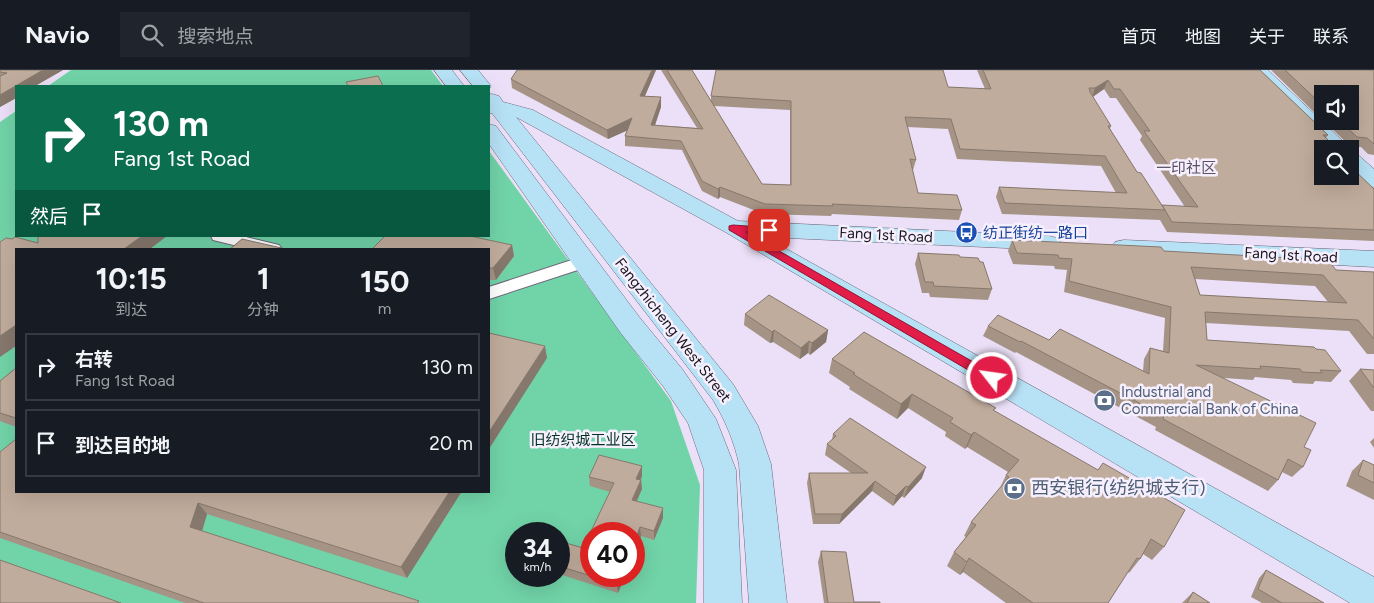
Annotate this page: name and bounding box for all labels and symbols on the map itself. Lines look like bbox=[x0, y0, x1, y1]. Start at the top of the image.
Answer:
district label: 一印社区 bbox=[1156, 159, 1216, 177]
pin bbox=[748, 209, 790, 251]
bus stop icon: 纺正街纺一路口 bbox=[955, 221, 979, 245]
street label: Fang 1st Road bbox=[839, 224, 933, 246]
place label: 纺正街纺一路口 bbox=[983, 224, 1088, 242]
street label: Fang 1st Road bbox=[1244, 244, 1338, 266]
street label: Fangzhicheng West Street bbox=[611, 254, 735, 406]
position arrow bbox=[965, 351, 1017, 403]
place label: Industrial and Commercial Bank of China bbox=[1121, 383, 1298, 418]
bank icon: Industrial and Commercial Bank of China bbox=[1093, 389, 1117, 413]
park label: 旧纺织城工业区 bbox=[530, 431, 636, 449]
bank icon: 西安银行(纺织城支行) bbox=[1003, 476, 1027, 500]
place label: 西安银行(纺织城支行) bbox=[1031, 477, 1206, 499]
speed limit sign: 40 bbox=[580, 522, 645, 587]

